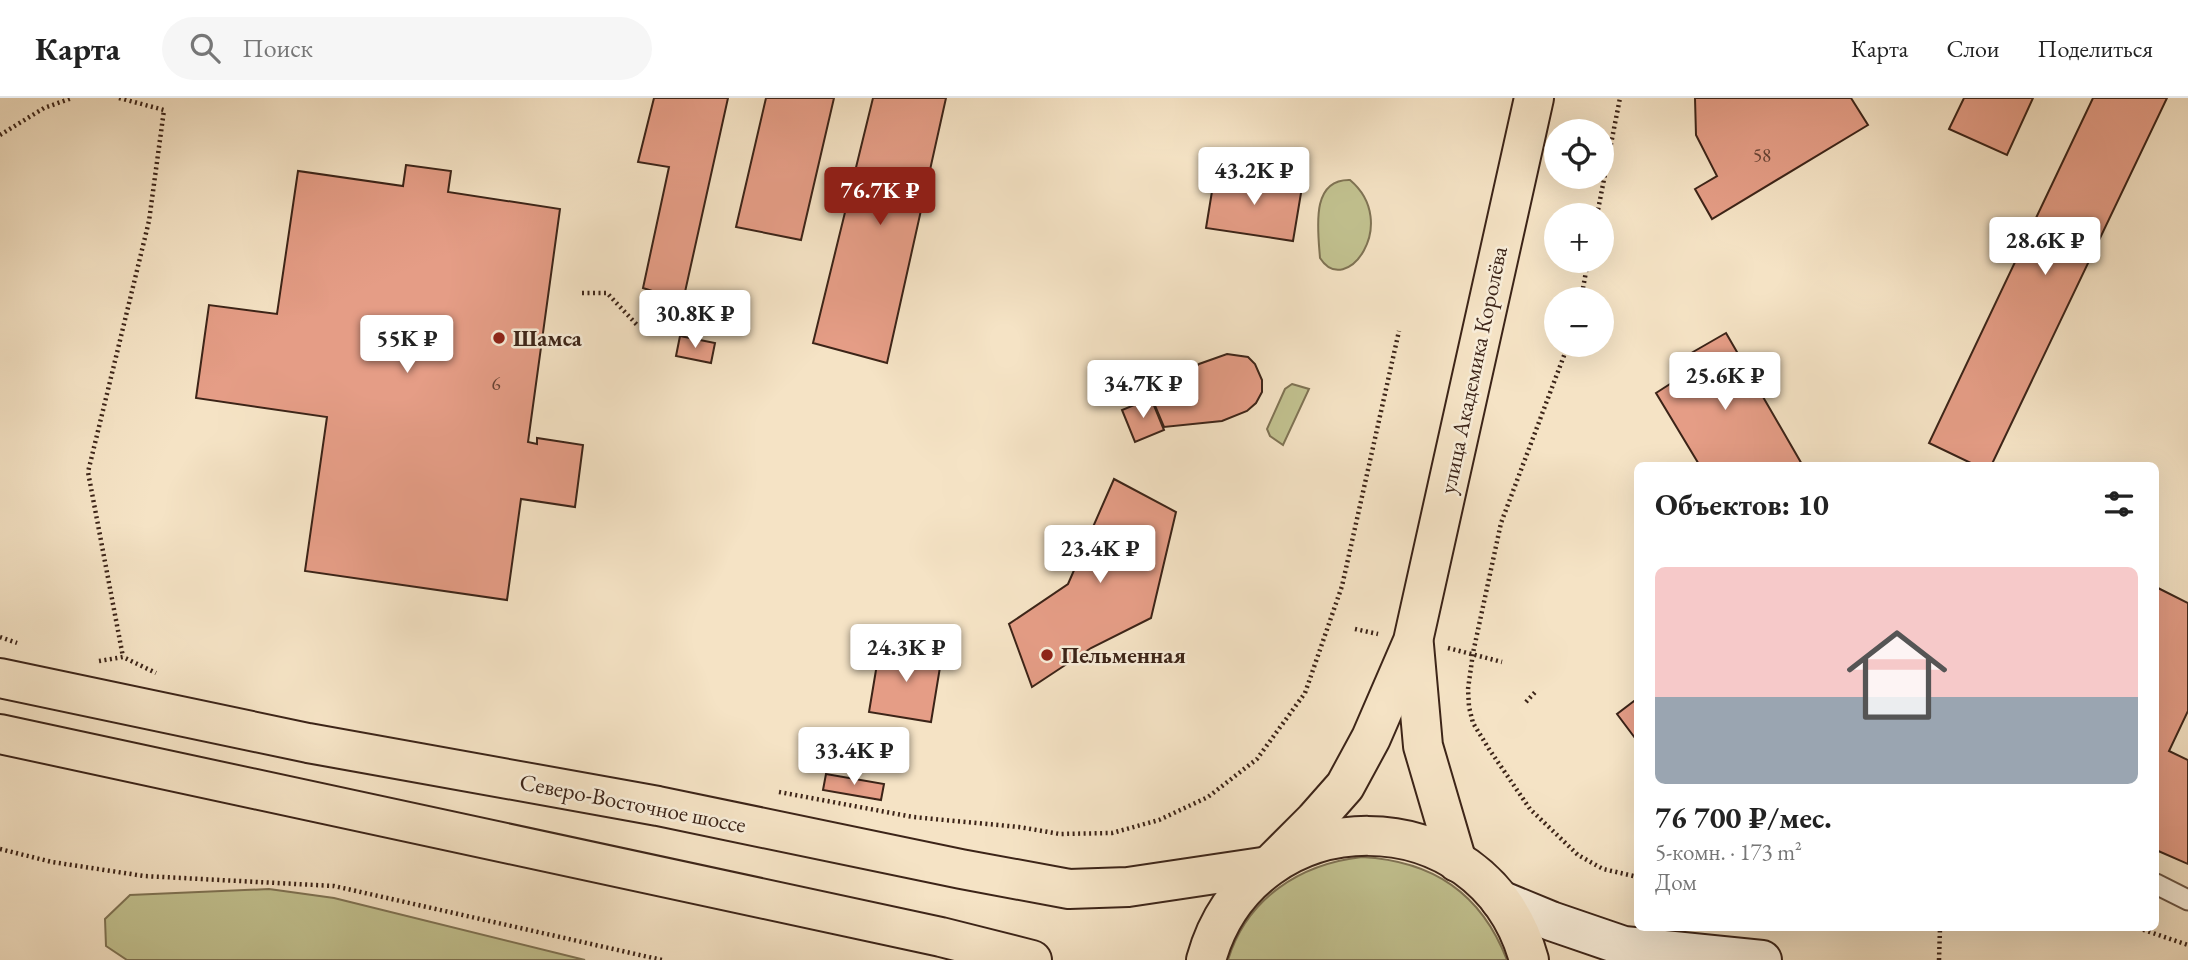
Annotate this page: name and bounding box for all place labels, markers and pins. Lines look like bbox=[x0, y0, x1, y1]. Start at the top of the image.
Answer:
pin: 43.2K ₽ bbox=[1189, 148, 1319, 207]
pin: 76.7K ₽ bbox=[815, 167, 945, 227]
pin: 28.6K ₽ bbox=[1980, 218, 2110, 277]
pin: 30.8K ₽ bbox=[630, 290, 760, 350]
pin: 55K ₽ bbox=[358, 316, 456, 375]
place label: Шамса bbox=[513, 323, 583, 353]
marker: Шамса bbox=[491, 330, 507, 346]
pin: 25.6K ₽ bbox=[1660, 352, 1790, 412]
pin: 34.7K ₽ bbox=[1078, 360, 1208, 420]
pin: 23.4K ₽ bbox=[1035, 526, 1165, 585]
pin: 24.3K ₽ bbox=[841, 624, 971, 684]
place label: Пельменная bbox=[1061, 640, 1186, 670]
marker: Пельменная bbox=[1039, 647, 1055, 663]
pin: 33.4K ₽ bbox=[789, 728, 919, 787]

